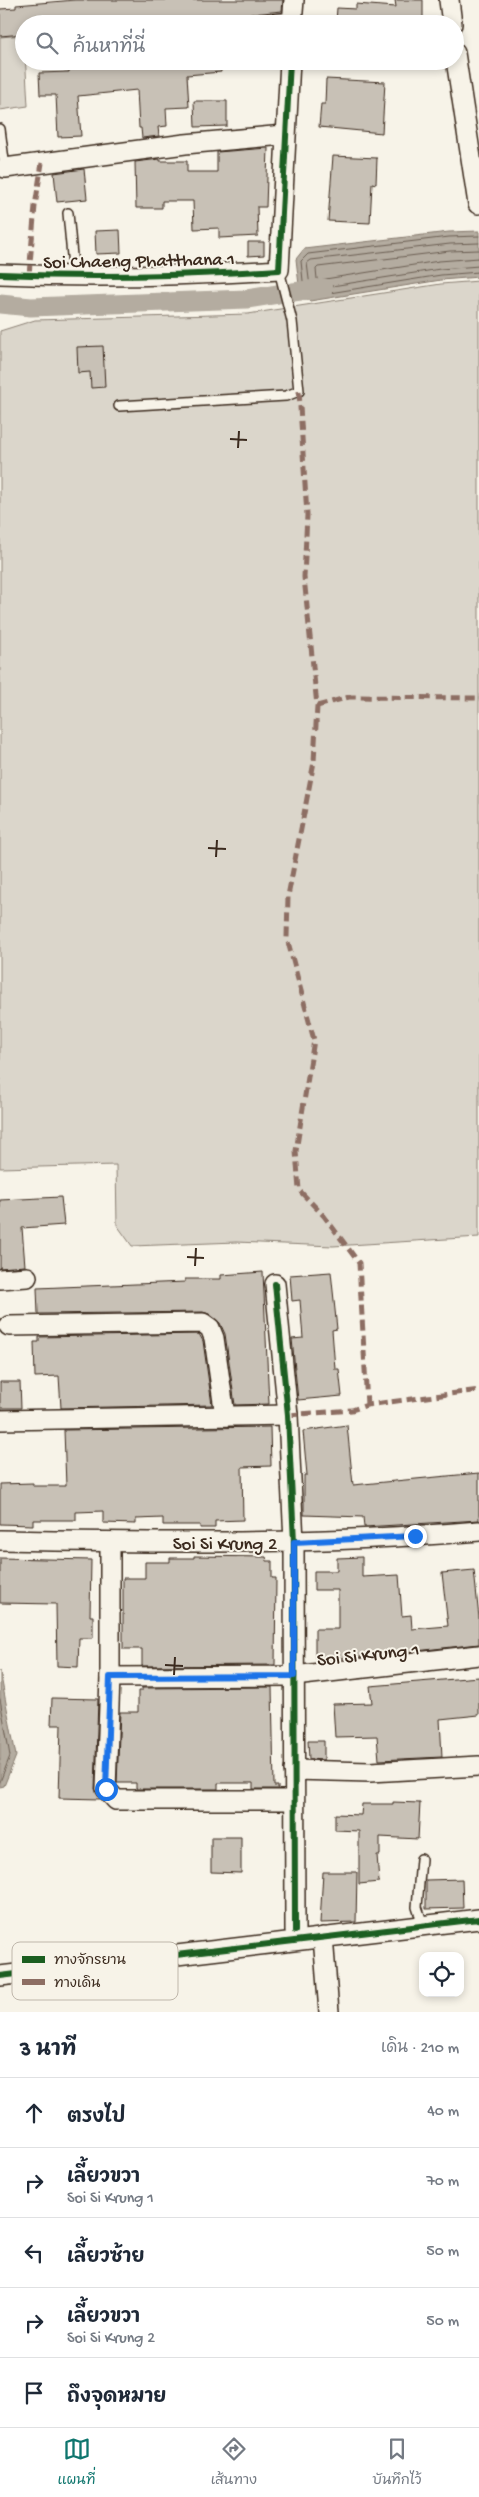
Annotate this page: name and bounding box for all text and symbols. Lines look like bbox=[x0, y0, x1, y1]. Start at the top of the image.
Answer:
search box bbox=[15, 15, 464, 70]
icon: search bbox=[33, 29, 61, 57]
text: ค้นหาที่นี่ bbox=[73, 37, 145, 60]
street label: Soi Chaeng Phatthana 1 bbox=[43, 249, 235, 276]
route end bbox=[404, 1525, 427, 1548]
street label: Soi Si Krung 2 bbox=[173, 1534, 277, 1557]
street label: Soi Si Krung 1 bbox=[316, 1640, 421, 1673]
route start bbox=[95, 1778, 118, 1801]
legend bbox=[12, 1942, 178, 2000]
text: ทางจักรยาน bbox=[54, 1952, 127, 1970]
map controls bbox=[419, 1952, 464, 1997]
button: locate bbox=[419, 1952, 464, 1997]
text: ทางเดิน bbox=[54, 1975, 101, 1993]
text: 3 นาที bbox=[20, 2039, 76, 2064]
text: เดิน · 210 m bbox=[381, 2040, 459, 2059]
icon: ahead bbox=[20, 2099, 48, 2127]
text: 40 m bbox=[427, 2103, 459, 2122]
text: ตรงไป bbox=[67, 2107, 125, 2130]
text: เลี้ยวขวา bbox=[67, 2167, 140, 2190]
icon: right bbox=[20, 2169, 48, 2197]
text: 70 m bbox=[426, 2173, 459, 2192]
text: Soi Si Krung 1 bbox=[67, 2190, 154, 2209]
icon: left bbox=[20, 2239, 48, 2267]
text: 50 m bbox=[426, 2243, 459, 2262]
text: เลี้ยวซ้าย bbox=[67, 2247, 144, 2270]
text: เลี้ยวขวา bbox=[67, 2307, 140, 2330]
icon: right bbox=[20, 2309, 48, 2337]
text: 50 m bbox=[426, 2313, 459, 2332]
text: Soi Si Krung 2 bbox=[67, 2330, 155, 2349]
icon: arrive bbox=[20, 2379, 48, 2407]
text: ถึงจุดหมาย bbox=[67, 2387, 166, 2410]
tab: แผนที่ bbox=[58, 2435, 95, 2490]
tab: เส้นทาง bbox=[211, 2435, 257, 2490]
tab: บันทึกไว้ bbox=[372, 2435, 421, 2490]

